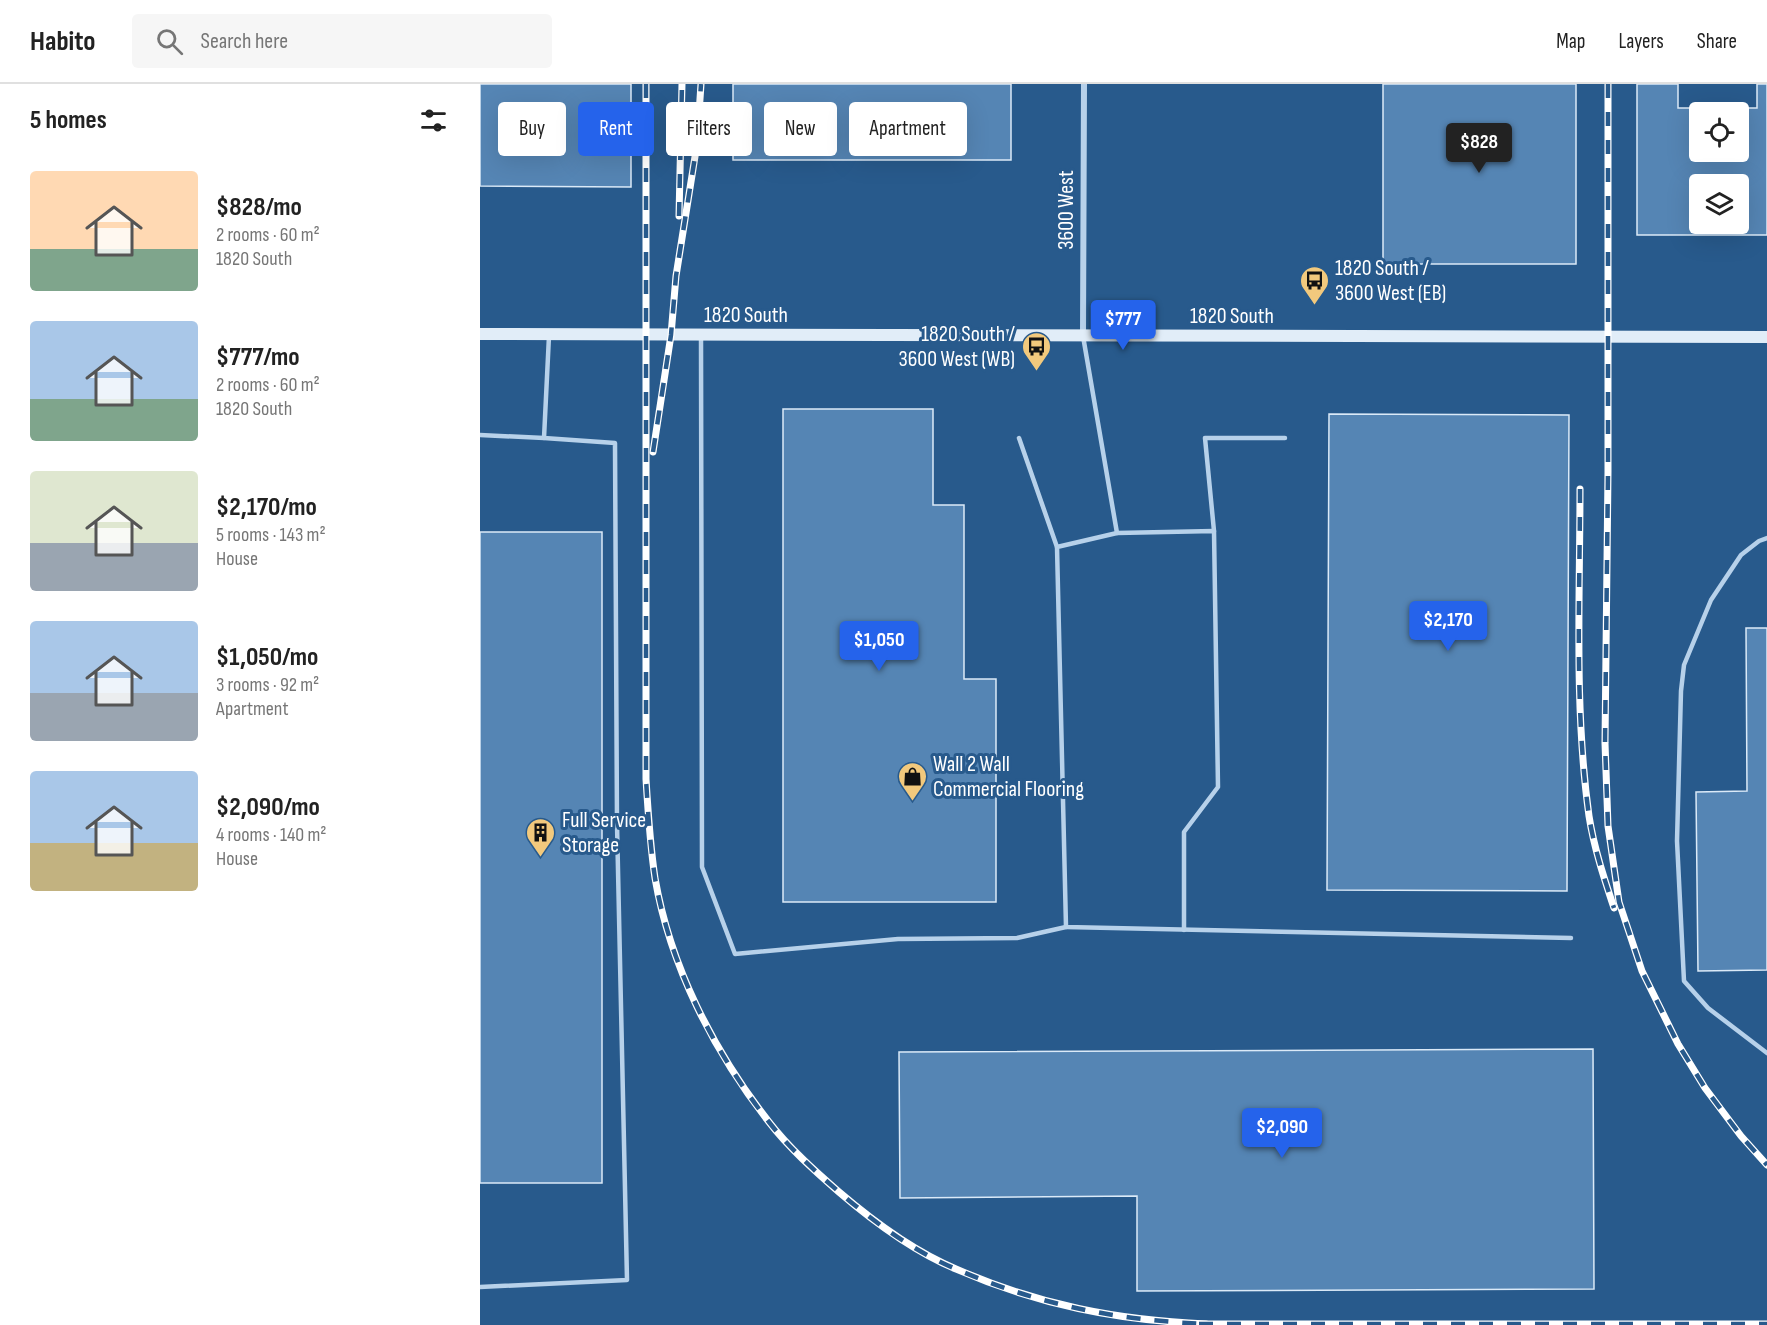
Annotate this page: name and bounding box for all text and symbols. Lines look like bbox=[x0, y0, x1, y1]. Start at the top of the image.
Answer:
search box bbox=[132, 14, 552, 68]
text: Habito bbox=[30, 25, 96, 58]
icon: search bbox=[153, 25, 186, 58]
text: Search here bbox=[201, 28, 288, 55]
text: Map bbox=[1556, 29, 1585, 54]
text: Layers bbox=[1618, 29, 1664, 54]
text: Share bbox=[1697, 29, 1737, 54]
chip: Buy bbox=[498, 102, 566, 156]
chip: Rent bbox=[578, 102, 654, 156]
chip: Filters bbox=[666, 102, 752, 156]
chip: New bbox=[764, 102, 837, 156]
chip: Apartment bbox=[849, 102, 967, 156]
map controls bbox=[1689, 102, 1749, 234]
button: locate bbox=[1689, 102, 1749, 162]
icon: filters bbox=[417, 104, 450, 137]
text: 5 homes bbox=[30, 105, 107, 136]
pin: $828 bbox=[1443, 123, 1515, 174]
text: $828 bbox=[1460, 130, 1498, 154]
street label: 3600 West bbox=[1053, 170, 1080, 250]
button: layers bbox=[1689, 174, 1749, 234]
text: $828/mo bbox=[216, 192, 302, 223]
icon: home bbox=[78, 195, 150, 267]
text: 2 rooms · 60 m² bbox=[216, 223, 320, 247]
text: 1820 South bbox=[216, 247, 292, 271]
place label: 1820 South / 3600 West (EB) bbox=[1335, 255, 1446, 307]
bus stop icon: 1820 South / 3600 West (EB) bbox=[1298, 264, 1330, 306]
pin: $777 bbox=[1087, 300, 1159, 351]
street label: 1820 South bbox=[704, 302, 788, 329]
street label: 1820 South bbox=[1190, 303, 1274, 330]
text: $777 bbox=[1105, 307, 1141, 331]
place label: 1820 South / 3600 West (WB) bbox=[899, 321, 1016, 373]
bus stop icon: 1820 South / 3600 West (WB) bbox=[1020, 330, 1052, 372]
text: $777/mo bbox=[216, 342, 300, 373]
icon: home bbox=[78, 345, 150, 417]
text: 2 rooms · 60 m² bbox=[216, 373, 320, 397]
text: 1820 South bbox=[216, 397, 292, 421]
text: $2,170/mo bbox=[216, 492, 317, 523]
icon: home bbox=[78, 495, 150, 567]
text: 5 rooms · 143 m² bbox=[216, 523, 326, 547]
text: House bbox=[216, 547, 258, 571]
pin: $2,170 bbox=[1399, 601, 1497, 652]
text: $2,170 bbox=[1423, 608, 1473, 632]
pin: $1,050 bbox=[830, 621, 928, 672]
text: $1,050 bbox=[854, 628, 904, 652]
text: $1,050/mo bbox=[216, 642, 318, 673]
icon: home bbox=[78, 645, 150, 717]
text: 3 rooms · 92 m² bbox=[216, 673, 319, 697]
text: Apartment bbox=[216, 697, 289, 721]
place label: Wall 2 Wall Commercial Flooring bbox=[933, 751, 1084, 803]
shop icon: Wall 2 Wall Commercial Flooring bbox=[896, 760, 928, 802]
text: $2,090/mo bbox=[216, 792, 320, 823]
icon: home bbox=[78, 795, 150, 867]
place label: Full Service Storage bbox=[562, 807, 646, 859]
building icon: Full Service Storage bbox=[525, 816, 557, 858]
text: 4 rooms · 140 m² bbox=[216, 823, 326, 847]
text: House bbox=[216, 847, 258, 871]
pin: $2,090 bbox=[1233, 1108, 1331, 1159]
text: $2,090 bbox=[1256, 1115, 1308, 1139]

